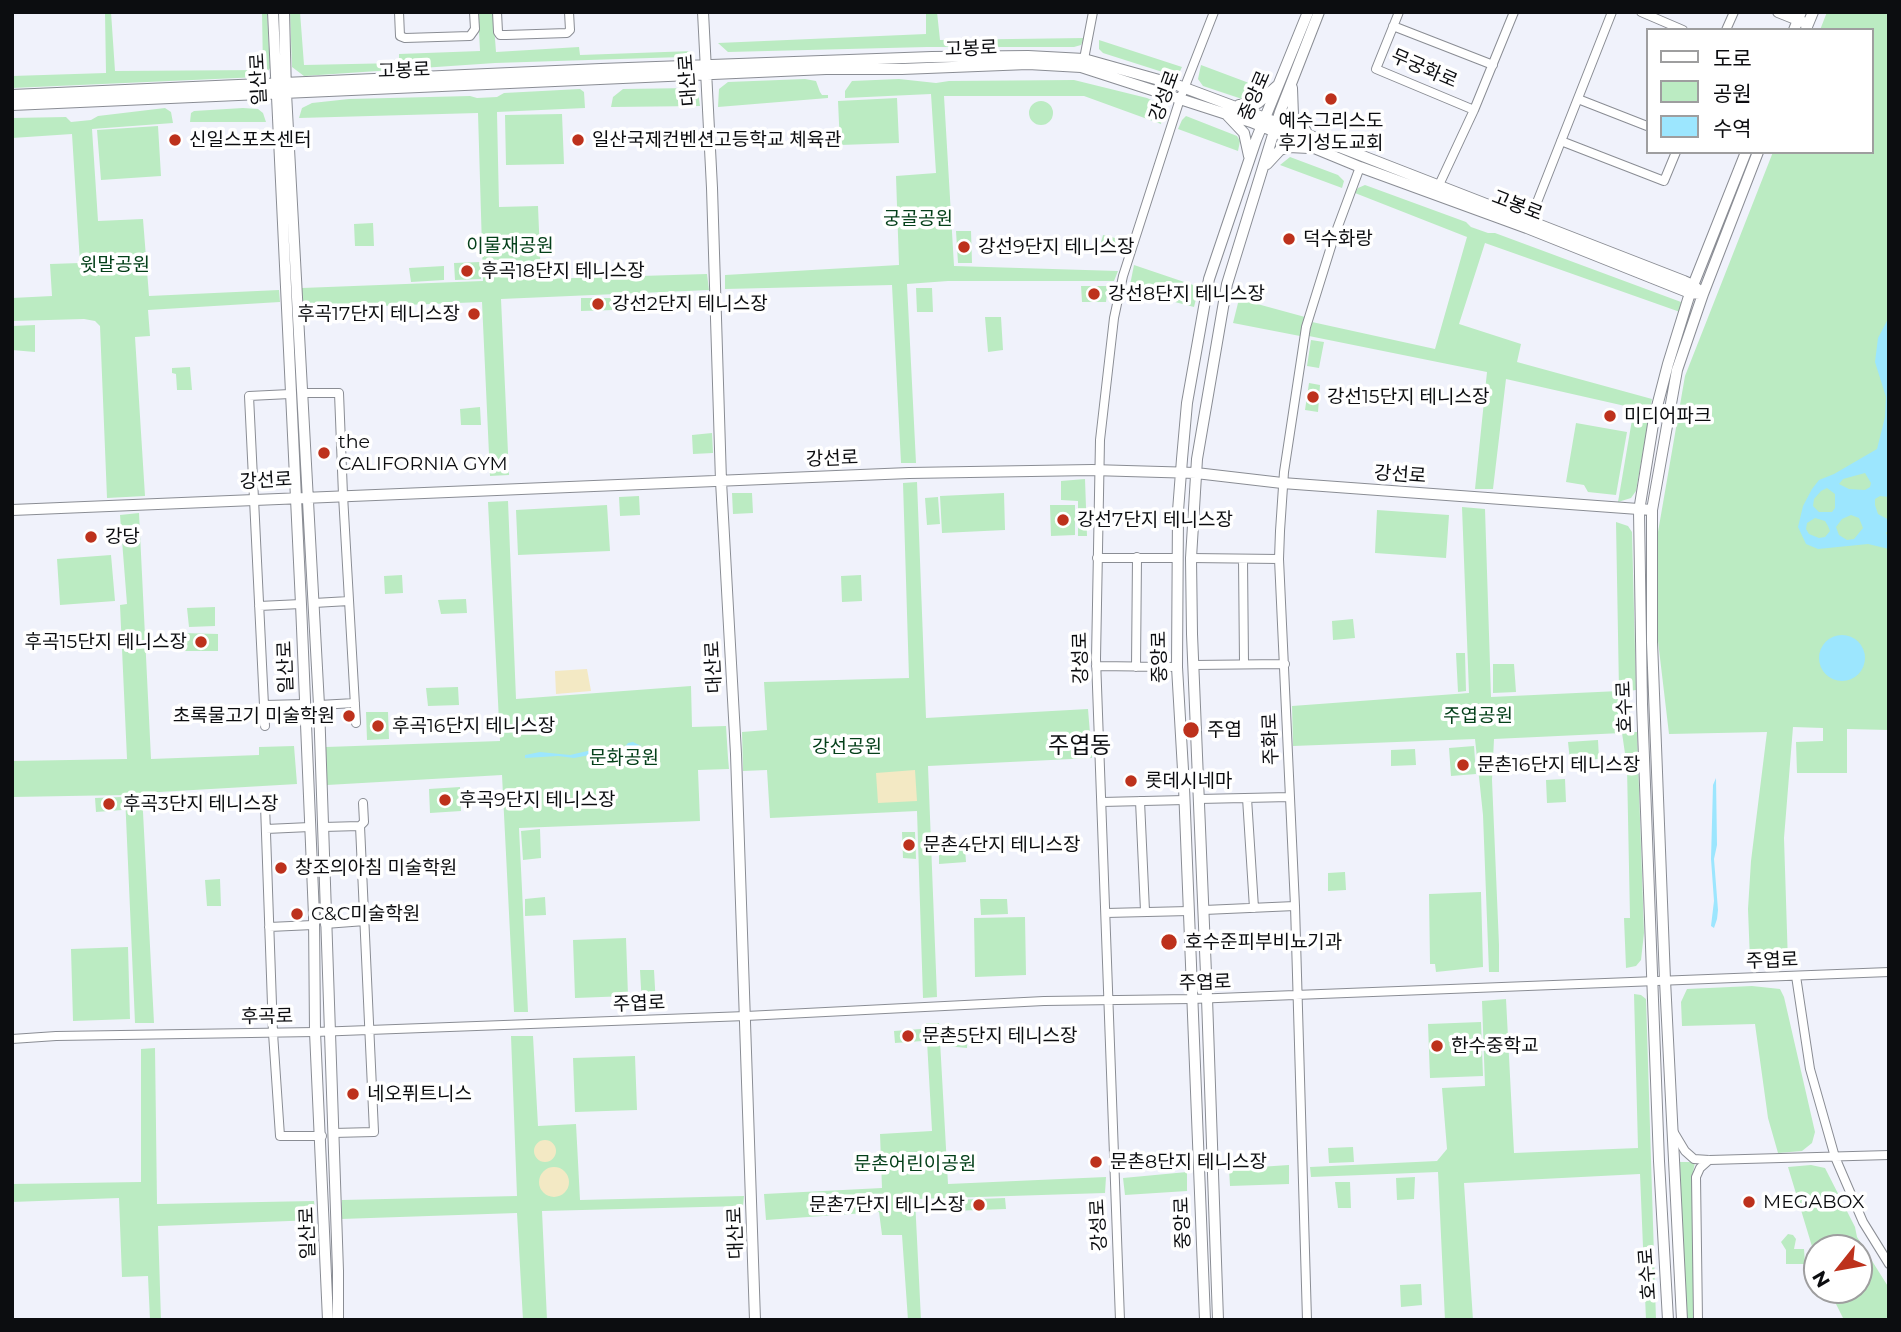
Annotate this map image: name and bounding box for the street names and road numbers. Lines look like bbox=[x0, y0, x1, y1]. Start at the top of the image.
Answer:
street label: 고봉로 bbox=[944, 37, 998, 61]
street label: 무궁화로 bbox=[1387, 45, 1461, 93]
street label: 일산로 bbox=[246, 52, 272, 106]
street label: 대산로 bbox=[675, 53, 701, 107]
street label: 고봉로 bbox=[377, 59, 431, 83]
street label: 강성로 bbox=[1145, 67, 1185, 125]
street label: 중앙로 bbox=[1234, 67, 1276, 125]
street label: 고봉로 bbox=[1488, 186, 1546, 226]
street label: 강선로 bbox=[805, 447, 859, 471]
street label: 강선로 bbox=[1373, 462, 1427, 488]
street label: 강선로 bbox=[239, 468, 293, 494]
street label: 중앙로 bbox=[1148, 631, 1172, 683]
street label: 강성로 bbox=[1069, 632, 1093, 684]
street label: 일산로 bbox=[274, 640, 298, 694]
street label: 대산로 bbox=[701, 640, 727, 694]
street label: 호수로 bbox=[1613, 680, 1637, 734]
street label: 주화로 bbox=[1259, 712, 1283, 766]
street label: 주엽로 bbox=[1745, 949, 1799, 973]
street label: 주엽로 bbox=[1178, 971, 1232, 995]
street label: 주엽로 bbox=[612, 992, 666, 1016]
street label: 후곡로 bbox=[241, 1005, 293, 1029]
street label: 중앙로 bbox=[1171, 1196, 1195, 1250]
street label: 강성로 bbox=[1086, 1198, 1112, 1252]
street label: 일산로 bbox=[296, 1206, 320, 1260]
street label: 대산로 bbox=[724, 1206, 748, 1260]
street label: 호수로 bbox=[1635, 1247, 1661, 1301]

